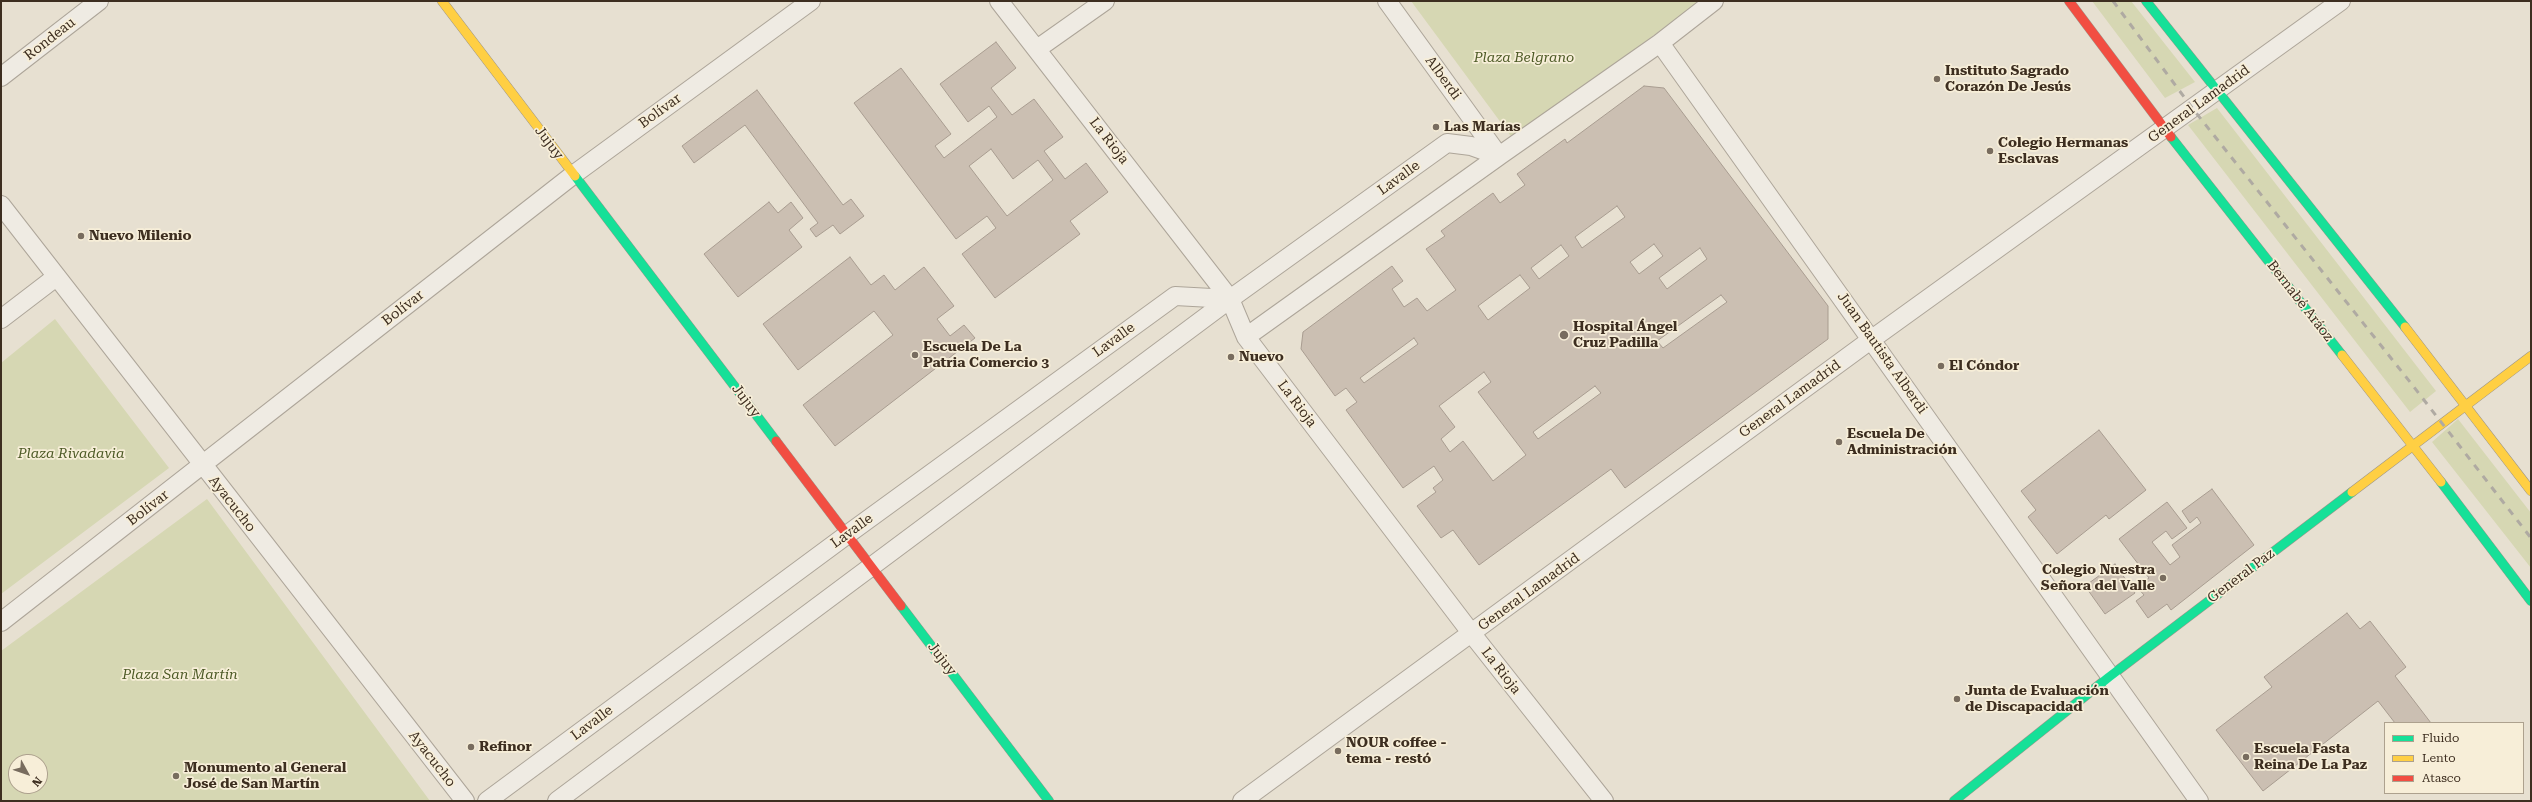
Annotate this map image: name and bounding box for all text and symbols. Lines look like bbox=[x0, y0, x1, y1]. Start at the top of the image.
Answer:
street label: Rondeau bbox=[21, 14, 79, 64]
park label: Plaza Belgrano bbox=[1474, 50, 1574, 66]
street label: Alberdi bbox=[1421, 53, 1465, 103]
street label: General Lamadrid bbox=[2145, 62, 2253, 146]
place label: Instituto Sagrado Corazón De Jesús bbox=[1945, 63, 2071, 96]
marker: Instituto Sagrado Corazón De Jesús bbox=[1932, 74, 1942, 84]
street label: Bolívar bbox=[636, 90, 684, 132]
street label: La Rioja bbox=[1086, 114, 1132, 168]
place label: Las Marías bbox=[1444, 119, 1521, 135]
marker: Las Marías bbox=[1431, 122, 1441, 132]
street label: Jujuy bbox=[531, 123, 567, 163]
place label: Colegio Hermanas Esclavas bbox=[1998, 135, 2128, 168]
marker: Colegio Hermanas Esclavas bbox=[1985, 146, 1995, 156]
street label: Lavalle bbox=[1375, 157, 1423, 199]
place label: Nuevo Milenio bbox=[89, 228, 191, 244]
marker: Nuevo Milenio bbox=[76, 231, 86, 241]
street label: Bernabé Aráoz bbox=[2263, 257, 2337, 345]
street label: Bolívar bbox=[379, 287, 427, 329]
street label: Juan Bautista Alberdi bbox=[1834, 289, 1930, 417]
street label: Lavalle bbox=[1090, 319, 1138, 361]
place label: Hospital Ángel Cruz Padilla bbox=[1573, 319, 1677, 352]
marker: Hospital Ángel Cruz Padilla bbox=[1558, 329, 1570, 341]
place label: Escuela De La Patria Comercio 3 bbox=[923, 339, 1049, 372]
place label: Nuevo bbox=[1239, 349, 1284, 365]
marker: Escuela De La Patria Comercio 3 bbox=[910, 350, 920, 360]
marker: Nuevo bbox=[1226, 352, 1236, 362]
street label: General Lamadrid bbox=[1736, 357, 1844, 441]
place label: El Cóndor bbox=[1949, 358, 2019, 374]
marker: El Cóndor bbox=[1936, 361, 1946, 371]
street label: La Rioja bbox=[1274, 377, 1320, 431]
street label: Jujuy bbox=[728, 381, 764, 421]
place label: Escuela De Administración bbox=[1847, 426, 1957, 458]
marker: Escuela De Administración bbox=[1834, 437, 1844, 447]
park label: Plaza Rivadavia bbox=[18, 446, 124, 462]
street label: Ayacucho bbox=[205, 472, 259, 536]
street label: Bolívar bbox=[124, 487, 172, 529]
street label: Lavalle bbox=[828, 510, 876, 552]
street label: General Paz bbox=[2204, 545, 2278, 607]
street label: General Lamadrid bbox=[1475, 550, 1583, 634]
place label: Colegio Nuestra Señora del Valle bbox=[2041, 562, 2155, 594]
marker: Colegio Nuestra Señora del Valle bbox=[2158, 573, 2168, 583]
street label: Jujuy bbox=[924, 639, 960, 679]
street label: La Rioja bbox=[1478, 644, 1524, 698]
park label: Plaza San Martín bbox=[122, 667, 238, 683]
place label: Junta de Evaluación de Discapacidad bbox=[1965, 683, 2109, 716]
marker: Junta de Evaluación de Discapacidad bbox=[1952, 694, 1962, 704]
street label: Lavalle bbox=[568, 702, 616, 744]
legend bbox=[2384, 722, 2524, 794]
street label: Ayacucho bbox=[405, 727, 459, 791]
text: Fluido bbox=[2422, 731, 2459, 745]
place label: NOUR coffee - tema - restó bbox=[1346, 735, 1447, 768]
place label: Refinor bbox=[479, 739, 532, 755]
place label: Escuela Fasta Reina De La Paz bbox=[2254, 741, 2367, 774]
marker: Refinor bbox=[466, 742, 476, 752]
marker: NOUR coffee - tema - restó bbox=[1333, 746, 1343, 756]
text: Lento bbox=[2422, 751, 2456, 765]
marker: Escuela Fasta Reina De La Paz bbox=[2241, 752, 2251, 762]
north arrow bbox=[8, 754, 48, 794]
place label: Monumento al General José de San Martín bbox=[184, 760, 346, 792]
marker: Monumento al General José de San Martín bbox=[171, 771, 181, 781]
text: Atasco bbox=[2422, 771, 2461, 785]
text: N bbox=[29, 774, 45, 789]

